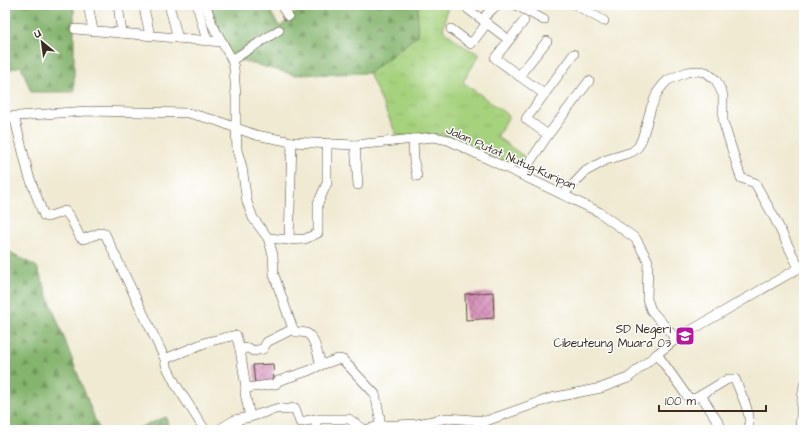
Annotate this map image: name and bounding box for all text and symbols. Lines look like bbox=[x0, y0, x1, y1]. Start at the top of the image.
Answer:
north arrow bbox=[22, 22, 62, 62]
text: U bbox=[30, 26, 44, 42]
street label: Jalan Putat Nutug–Kuripan bbox=[443, 122, 579, 195]
place label: SD Negeri Cibeuteung Muara 03 bbox=[554, 321, 671, 353]
school or university icon: SD Negeri Cibeuteung Muara 03 bbox=[674, 325, 696, 347]
scale bar bbox=[659, 387, 766, 413]
text: 100 m bbox=[665, 393, 696, 410]

